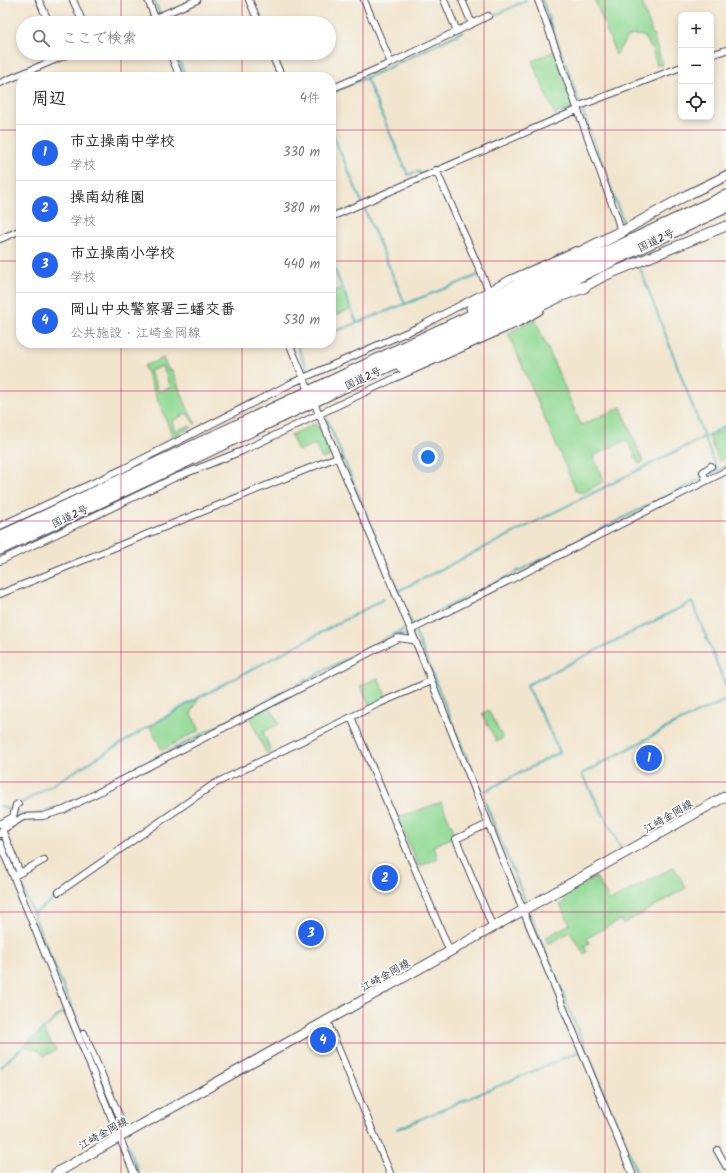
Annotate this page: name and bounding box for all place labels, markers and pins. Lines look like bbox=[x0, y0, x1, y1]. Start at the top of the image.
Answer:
pin: 1 bbox=[636, 743, 662, 773]
pin: 2 bbox=[372, 863, 398, 893]
pin: 3 bbox=[298, 918, 324, 948]
pin: 4 bbox=[310, 1025, 336, 1055]

